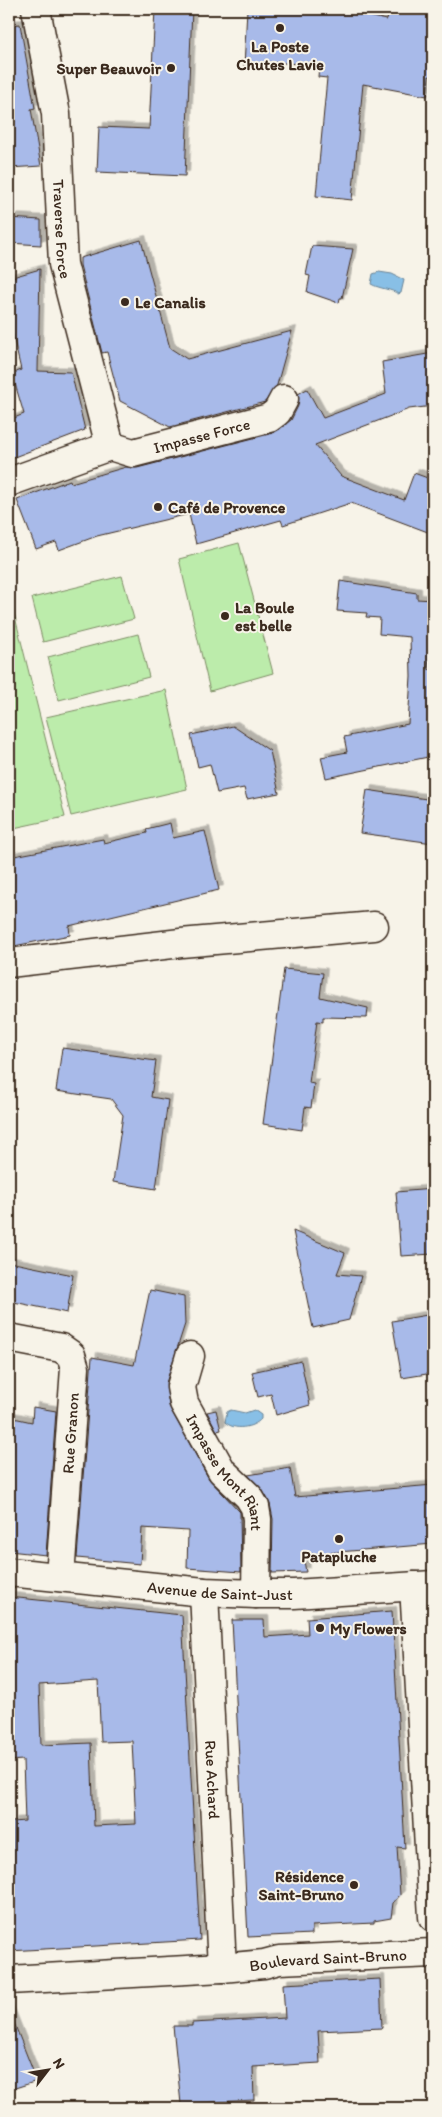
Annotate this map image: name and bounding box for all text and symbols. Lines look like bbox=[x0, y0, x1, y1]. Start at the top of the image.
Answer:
marker: La Poste Chutes Lavie bbox=[274, 22, 286, 34]
place label: La Poste Chutes Lavie bbox=[236, 37, 324, 74]
place label: Super Beauvoir bbox=[57, 59, 162, 79]
marker: Super Beauvoir bbox=[165, 62, 177, 74]
street label: Traverse Force bbox=[49, 179, 75, 281]
place label: Le Canalis bbox=[135, 293, 206, 312]
marker: Le Canalis bbox=[119, 296, 131, 308]
street label: Impasse Force bbox=[152, 414, 252, 457]
place label: Café de Provence bbox=[168, 498, 286, 517]
marker: Café de Provence bbox=[152, 501, 164, 513]
place label: La Boule est belle bbox=[235, 598, 295, 635]
marker: La Boule est belle bbox=[219, 610, 231, 622]
street label: Rue Granon bbox=[58, 1392, 83, 1474]
street label: Impasse Mont Riant bbox=[182, 1411, 266, 1531]
marker: Patapluche bbox=[333, 1533, 345, 1545]
place label: Patapluche bbox=[301, 1547, 377, 1567]
street label: Avenue de Saint-Just bbox=[146, 1577, 293, 1604]
place label: My Flowers bbox=[330, 1619, 407, 1639]
marker: My Flowers bbox=[314, 1622, 326, 1634]
street label: Rue Achard bbox=[201, 1740, 224, 1820]
place label: Résidence Saint-Bruno bbox=[259, 1867, 344, 1904]
marker: Résidence Saint-Bruno bbox=[348, 1879, 360, 1891]
street label: Boulevard Saint-Bruno bbox=[249, 1945, 407, 1975]
north arrow bbox=[22, 2044, 72, 2094]
text: N bbox=[49, 2055, 68, 2072]

